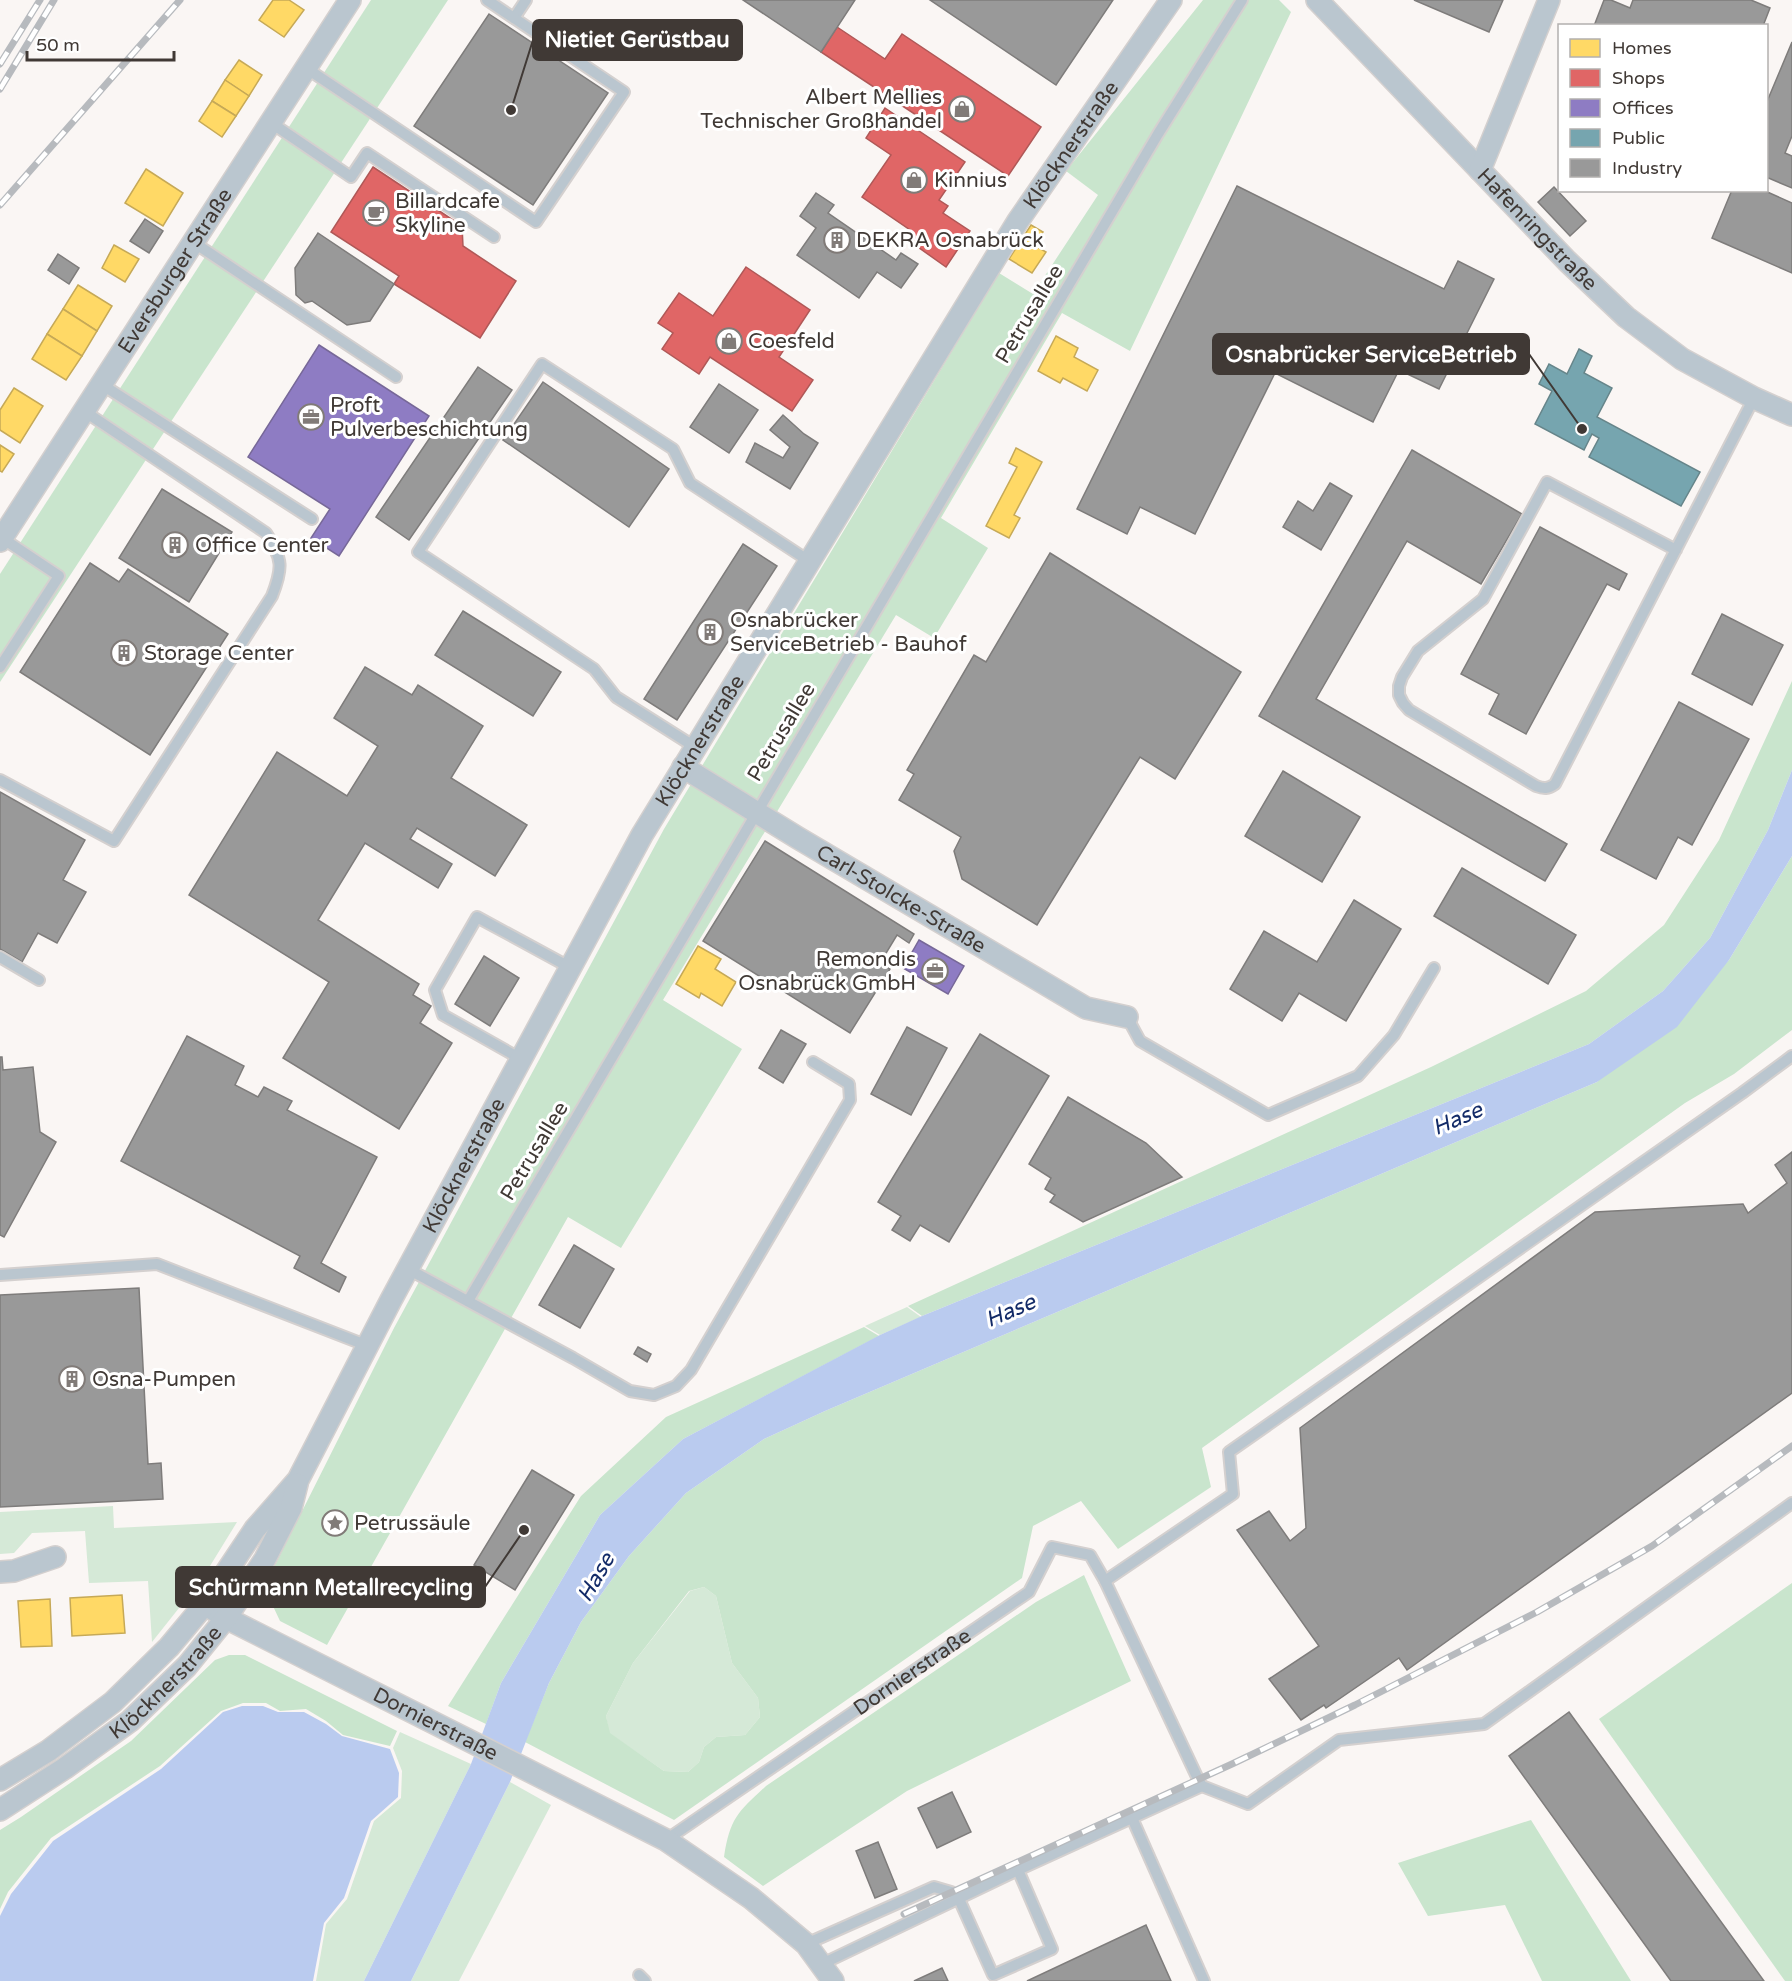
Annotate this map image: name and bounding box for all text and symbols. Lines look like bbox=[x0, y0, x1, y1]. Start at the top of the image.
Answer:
callout: Nietiet Gerüstbau bbox=[533, 20, 742, 60]
scale bar bbox=[27, 24, 174, 62]
legend bbox=[1558, 24, 1768, 192]
text: Nietiet Gerüstbau bbox=[544, 27, 730, 53]
text: 50 m bbox=[36, 34, 80, 56]
text: Homes bbox=[1612, 37, 1672, 59]
text: Shops bbox=[1612, 67, 1665, 89]
street label: Klöcknerstraße bbox=[1018, 76, 1124, 214]
place label: Albert Mellies Technischer Großhandel bbox=[700, 85, 942, 134]
shop icon: Albert Mellies Technischer Großhandel bbox=[947, 94, 977, 124]
text: Offices bbox=[1612, 97, 1674, 119]
text: Public bbox=[1612, 127, 1665, 149]
text: Industry bbox=[1612, 157, 1683, 179]
street label: Hafenringstraße bbox=[1472, 163, 1602, 296]
shop icon: Kinnius bbox=[899, 165, 929, 195]
place label: Kinnius bbox=[934, 168, 1007, 193]
street label: Eversburger Straße bbox=[113, 184, 238, 358]
place label: Billardcafe Skyline bbox=[395, 189, 500, 238]
cafe icon: Billardcafe Skyline bbox=[361, 198, 391, 228]
building icon: DEKRA Osnabrück bbox=[822, 225, 852, 255]
place label: DEKRA Osnabrück bbox=[856, 228, 1044, 253]
street label: Petrusallee bbox=[990, 260, 1069, 368]
shop icon: Coesfeld bbox=[714, 326, 744, 356]
place label: Coesfeld bbox=[748, 329, 835, 354]
callout: Osnabrücker ServiceBetrieb bbox=[1213, 334, 1529, 374]
text: Osnabrücker ServiceBetrieb bbox=[1225, 342, 1517, 368]
place label: Proft Pulverbeschichtung bbox=[330, 393, 528, 442]
office icon: Proft Pulverbeschichtung bbox=[296, 402, 326, 432]
building icon: Office Center bbox=[160, 530, 190, 560]
place label: Office Center bbox=[195, 533, 329, 558]
place label: Osnabrücker ServiceBetrieb - Bauhof bbox=[730, 608, 967, 657]
building icon: Osnabrücker ServiceBetrieb - Bauhof bbox=[695, 617, 725, 647]
building icon: Storage Center bbox=[109, 638, 139, 668]
place label: Storage Center bbox=[144, 641, 294, 666]
street label: Klöcknerstraße bbox=[650, 670, 750, 811]
street label: Petrusallee bbox=[742, 678, 821, 786]
street label: Carl-Stolcke-Straße bbox=[812, 840, 990, 959]
place label: Remondis Osnabrück GmbH bbox=[738, 947, 916, 996]
office icon: Remondis Osnabrück GmbH bbox=[920, 956, 950, 986]
street label: Klöcknerstraße bbox=[417, 1094, 511, 1238]
water label: Hase bbox=[1428, 1096, 1488, 1141]
street label: Petrusallee bbox=[495, 1097, 574, 1205]
water label: Hase bbox=[981, 1288, 1041, 1333]
building icon: Osna-Pumpen bbox=[57, 1364, 87, 1394]
place label: Osna-Pumpen bbox=[92, 1367, 236, 1392]
place icon: Petrussäule bbox=[320, 1508, 350, 1538]
place label: Petrussäule bbox=[354, 1511, 470, 1536]
water label: Hase bbox=[572, 1547, 621, 1607]
callout: Schürmann Metallrecycling bbox=[176, 1567, 485, 1607]
text: Schürmann Metallrecycling bbox=[189, 1575, 473, 1601]
street label: Klöcknerstraße bbox=[105, 1621, 228, 1745]
street label: Dornierstraße bbox=[849, 1623, 976, 1721]
street label: Dornierstraße bbox=[369, 1682, 502, 1766]

